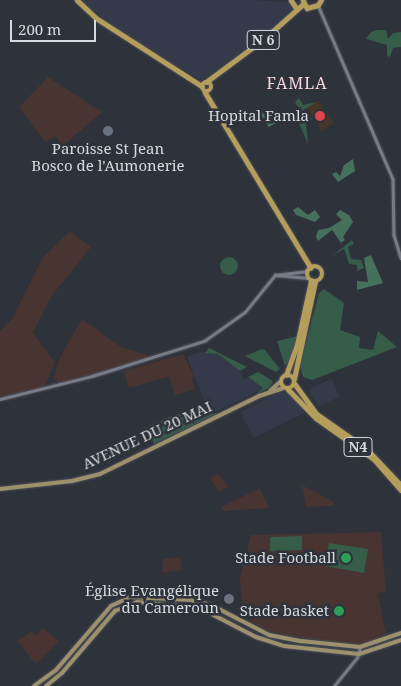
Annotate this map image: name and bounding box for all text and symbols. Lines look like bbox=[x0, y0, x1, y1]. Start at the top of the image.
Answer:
scale bar bbox=[12, 10, 99, 42]
text: 200 m bbox=[18, 19, 61, 39]
road number: N 6 bbox=[246, 28, 280, 52]
district label: FAMLA bbox=[266, 73, 328, 93]
place label: Hopital Famla bbox=[208, 107, 309, 125]
marker: Hopital Famla bbox=[313, 109, 327, 123]
marker: Paroisse St Jean Bosco de l'Aumonerie bbox=[102, 125, 114, 137]
place label: Paroisse St Jean Bosco de l'Aumonerie bbox=[31, 139, 185, 174]
street label: AVENUE DU 20 MAI bbox=[79, 397, 215, 473]
road number: N4 bbox=[343, 436, 373, 458]
place label: Stade Football bbox=[235, 549, 336, 567]
marker: Stade Football bbox=[340, 552, 352, 564]
place label: Église Evangélique du Cameroun bbox=[85, 581, 219, 616]
marker: Église Evangélique du Cameroun bbox=[223, 593, 235, 605]
place label: Stade basket bbox=[240, 602, 329, 620]
marker: Stade basket bbox=[333, 605, 345, 617]

